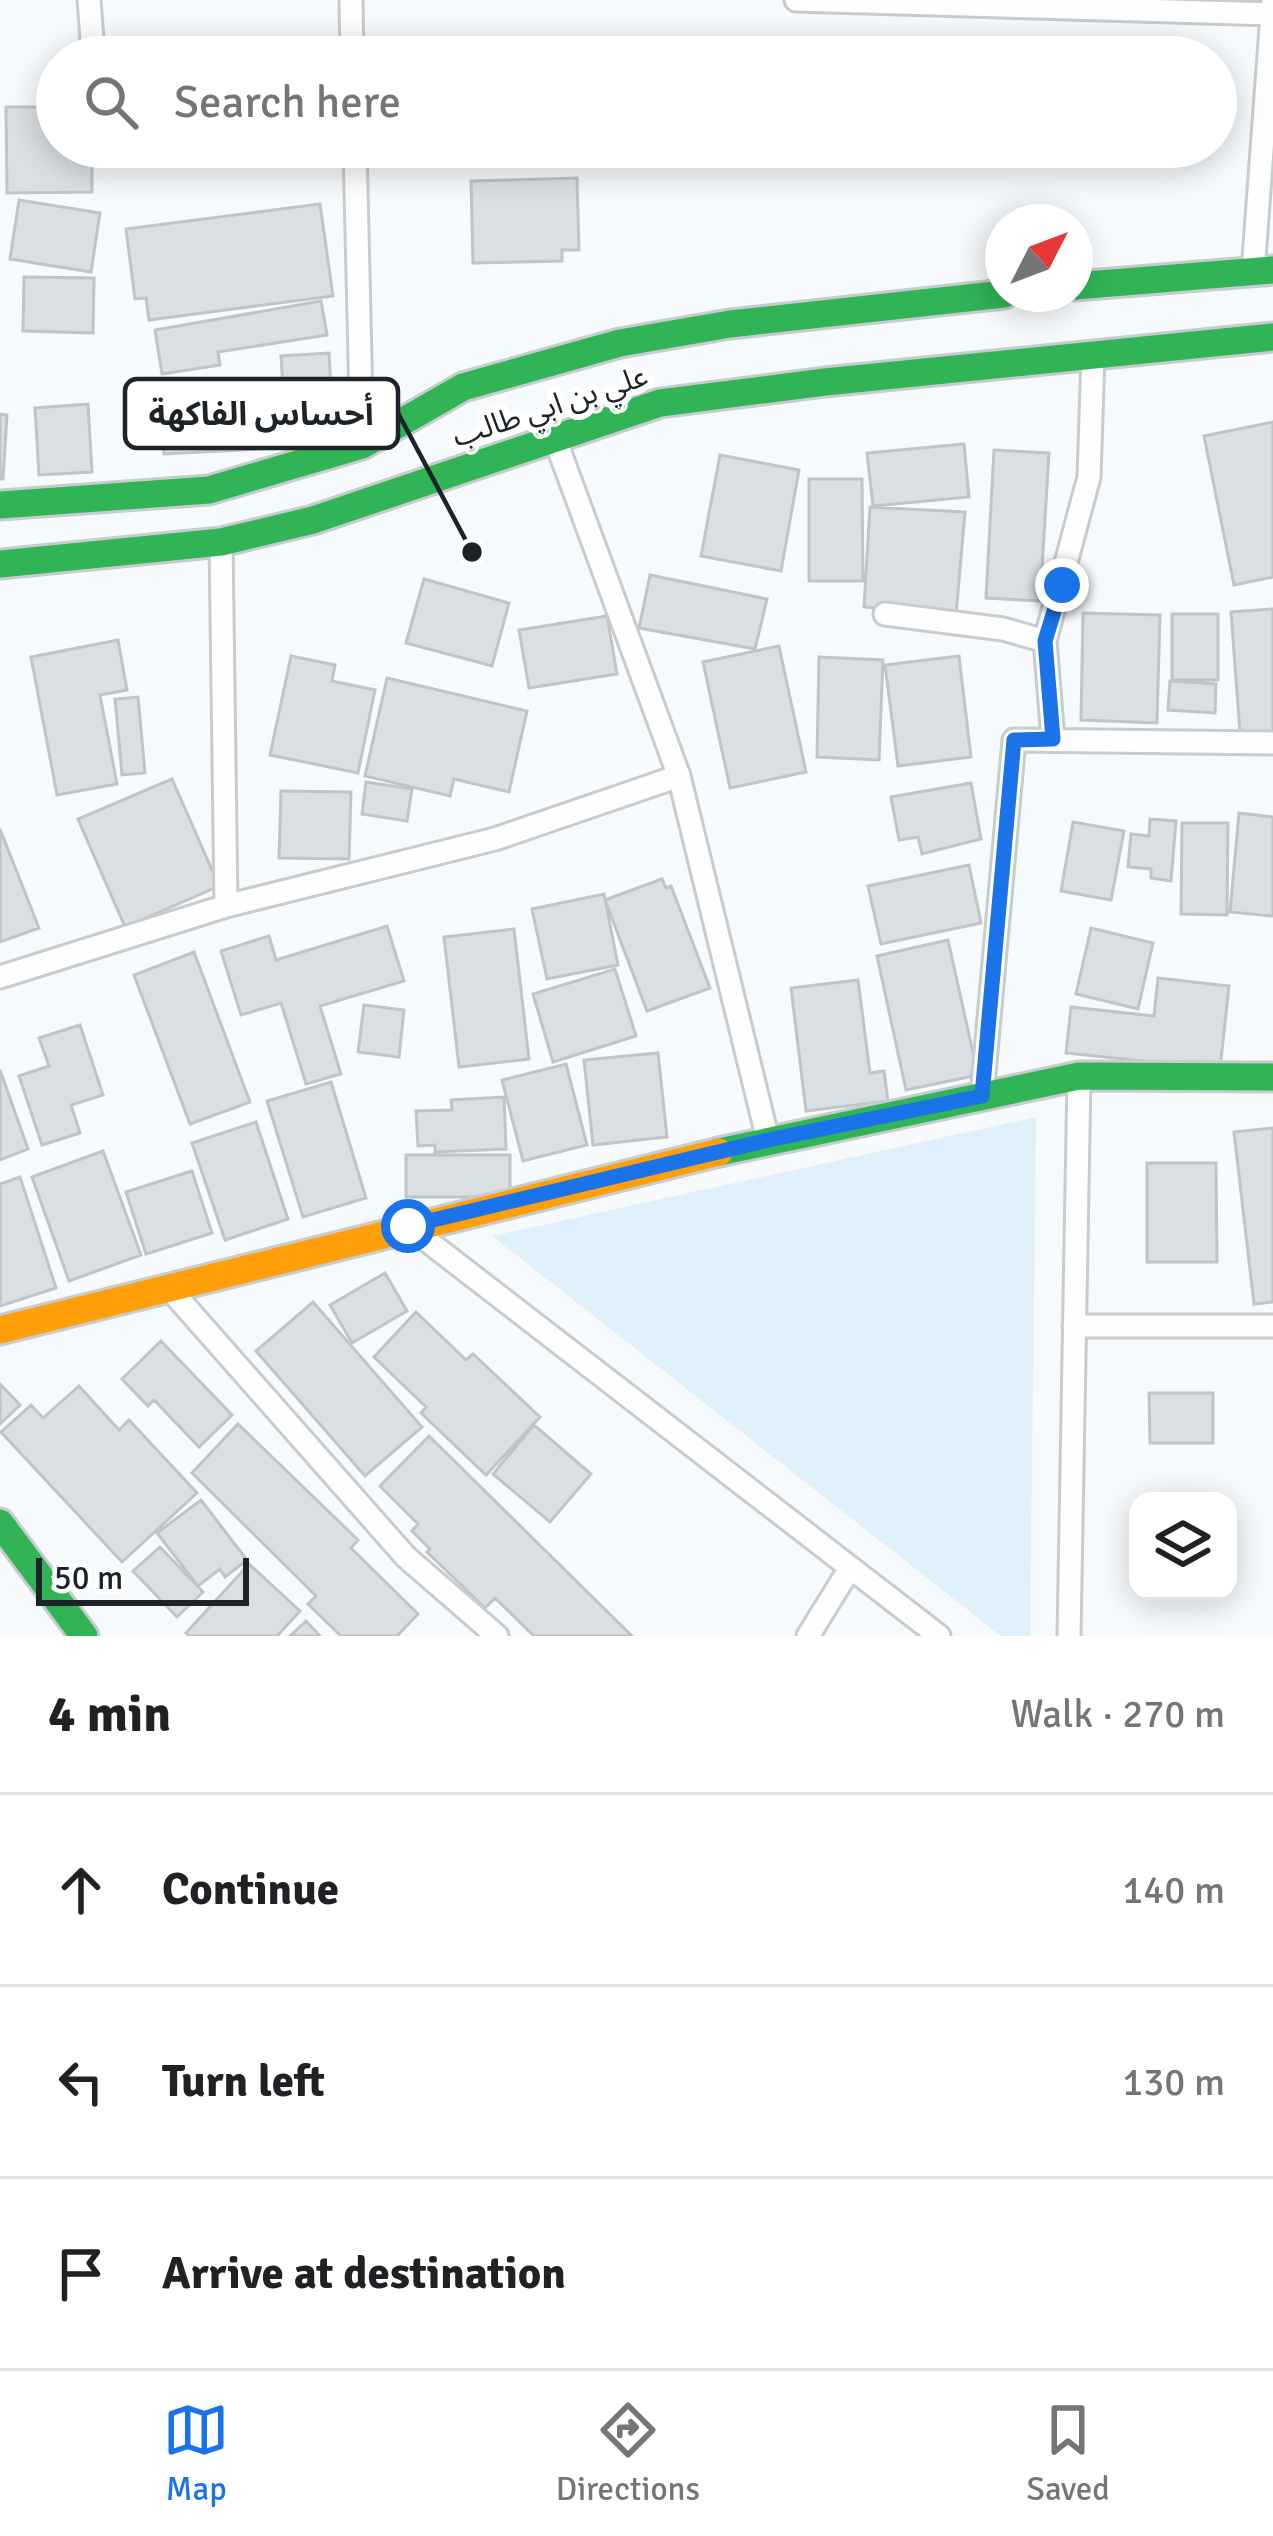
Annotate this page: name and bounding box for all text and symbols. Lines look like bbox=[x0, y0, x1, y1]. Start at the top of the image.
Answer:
search box bbox=[36, 36, 1237, 168]
icon: search bbox=[78, 69, 144, 135]
text: Search here bbox=[174, 75, 401, 130]
north arrow bbox=[985, 204, 1093, 312]
street label: علي بن ابي طالب bbox=[448, 358, 654, 459]
callout: أحساس الفاكهة bbox=[125, 379, 398, 448]
text: أحساس الفاكهة bbox=[148, 392, 374, 435]
route end bbox=[1035, 558, 1089, 612]
route start bbox=[381, 1199, 435, 1253]
map controls bbox=[1129, 1492, 1237, 1600]
button: layers bbox=[1129, 1492, 1237, 1600]
scale bar bbox=[36, 1552, 249, 1605]
text: 50 m bbox=[54, 1558, 123, 1599]
text: 4 min bbox=[48, 1683, 171, 1746]
text: Walk · 270 m bbox=[1011, 1690, 1225, 1738]
icon: ahead bbox=[48, 1857, 114, 1923]
text: Continue bbox=[162, 1862, 339, 1917]
text: 140 m bbox=[1122, 1866, 1225, 1914]
icon: left bbox=[48, 2049, 114, 2115]
text: Turn left bbox=[162, 2054, 325, 2109]
text: 130 m bbox=[1122, 2058, 1225, 2106]
icon: arrive bbox=[48, 2241, 114, 2307]
text: Arrive at destination bbox=[162, 2246, 566, 2301]
tab: Map bbox=[163, 2397, 229, 2510]
tab: Directions bbox=[556, 2397, 700, 2510]
tab: Saved bbox=[1027, 2397, 1110, 2510]

